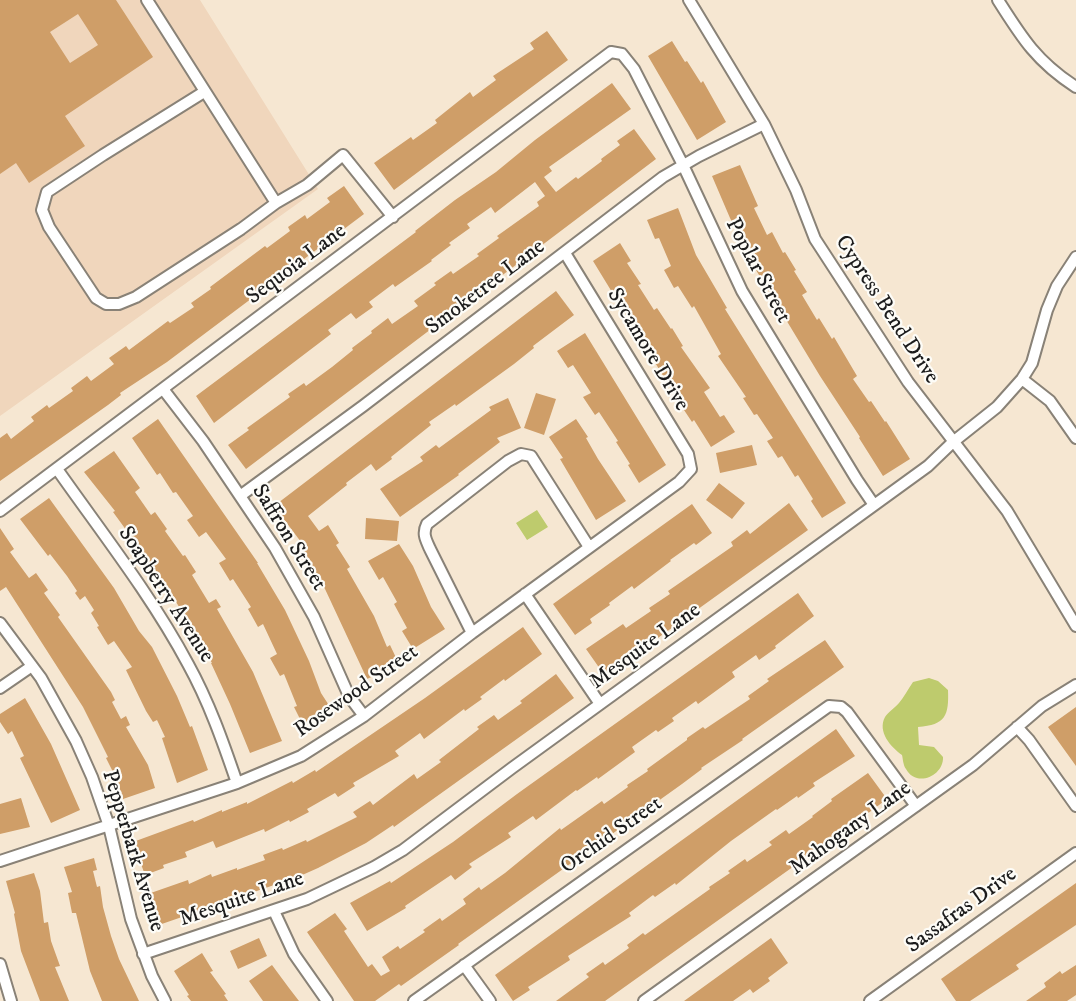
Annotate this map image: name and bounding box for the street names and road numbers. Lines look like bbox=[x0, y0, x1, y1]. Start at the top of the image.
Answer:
street label: Poplar Street bbox=[718, 214, 796, 328]
street label: Sequoia Lane bbox=[242, 219, 352, 311]
street label: Cypress Bend Drive bbox=[828, 231, 944, 389]
street label: Smoketree Lane bbox=[421, 235, 551, 341]
street label: Sycamore Drive bbox=[600, 284, 694, 416]
street label: Saffron Street bbox=[245, 480, 331, 596]
street label: Soapberry Avenue bbox=[111, 522, 219, 668]
street label: Mesquite Lane bbox=[586, 598, 706, 696]
street label: Rosewood Street bbox=[290, 640, 424, 744]
street label: Pepperbark Avenue bbox=[95, 767, 169, 935]
street label: Mahogany Lane bbox=[785, 776, 917, 882]
street label: Orchid Street bbox=[556, 791, 668, 881]
street label: Sassafras Drive bbox=[901, 862, 1023, 960]
street label: Mesquite Lane bbox=[176, 866, 308, 934]

